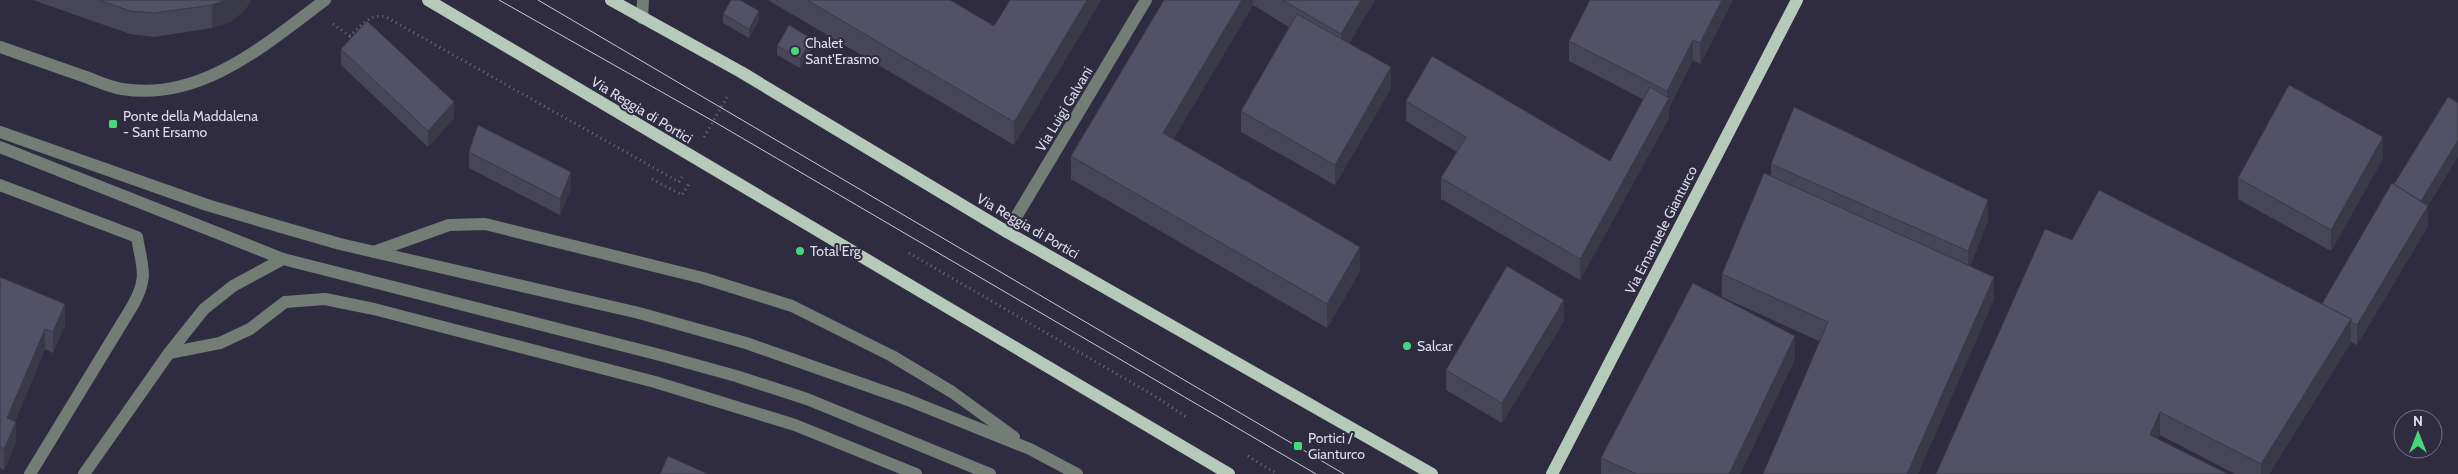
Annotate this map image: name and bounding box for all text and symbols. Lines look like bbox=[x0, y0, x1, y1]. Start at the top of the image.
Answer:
place label: Chalet Sant'Erasmo bbox=[805, 34, 879, 68]
marker: Chalet Sant'Erasmo bbox=[789, 45, 801, 57]
street label: Via Luigi Galvani bbox=[1032, 63, 1097, 155]
street label: Via Reggia di Portici bbox=[588, 73, 696, 147]
place label: Ponte della Maddalena - Sant Ersamo bbox=[123, 107, 258, 141]
marker: Ponte della Maddalena - Sant Ersamo bbox=[107, 118, 119, 130]
street label: Via Emanuele Gianturco bbox=[1621, 163, 1701, 297]
street label: Via Reggia di Portici bbox=[974, 189, 1082, 263]
place label: Total Erg bbox=[810, 242, 862, 260]
marker: Total Erg bbox=[794, 245, 806, 257]
place label: Salcar bbox=[1417, 337, 1453, 355]
marker: Salcar bbox=[1401, 340, 1413, 352]
north arrow bbox=[2393, 409, 2443, 459]
text: N bbox=[2413, 412, 2423, 430]
place label: Portici / Gianturco bbox=[1308, 429, 1365, 463]
marker: Portici / Gianturco bbox=[1292, 440, 1304, 452]

